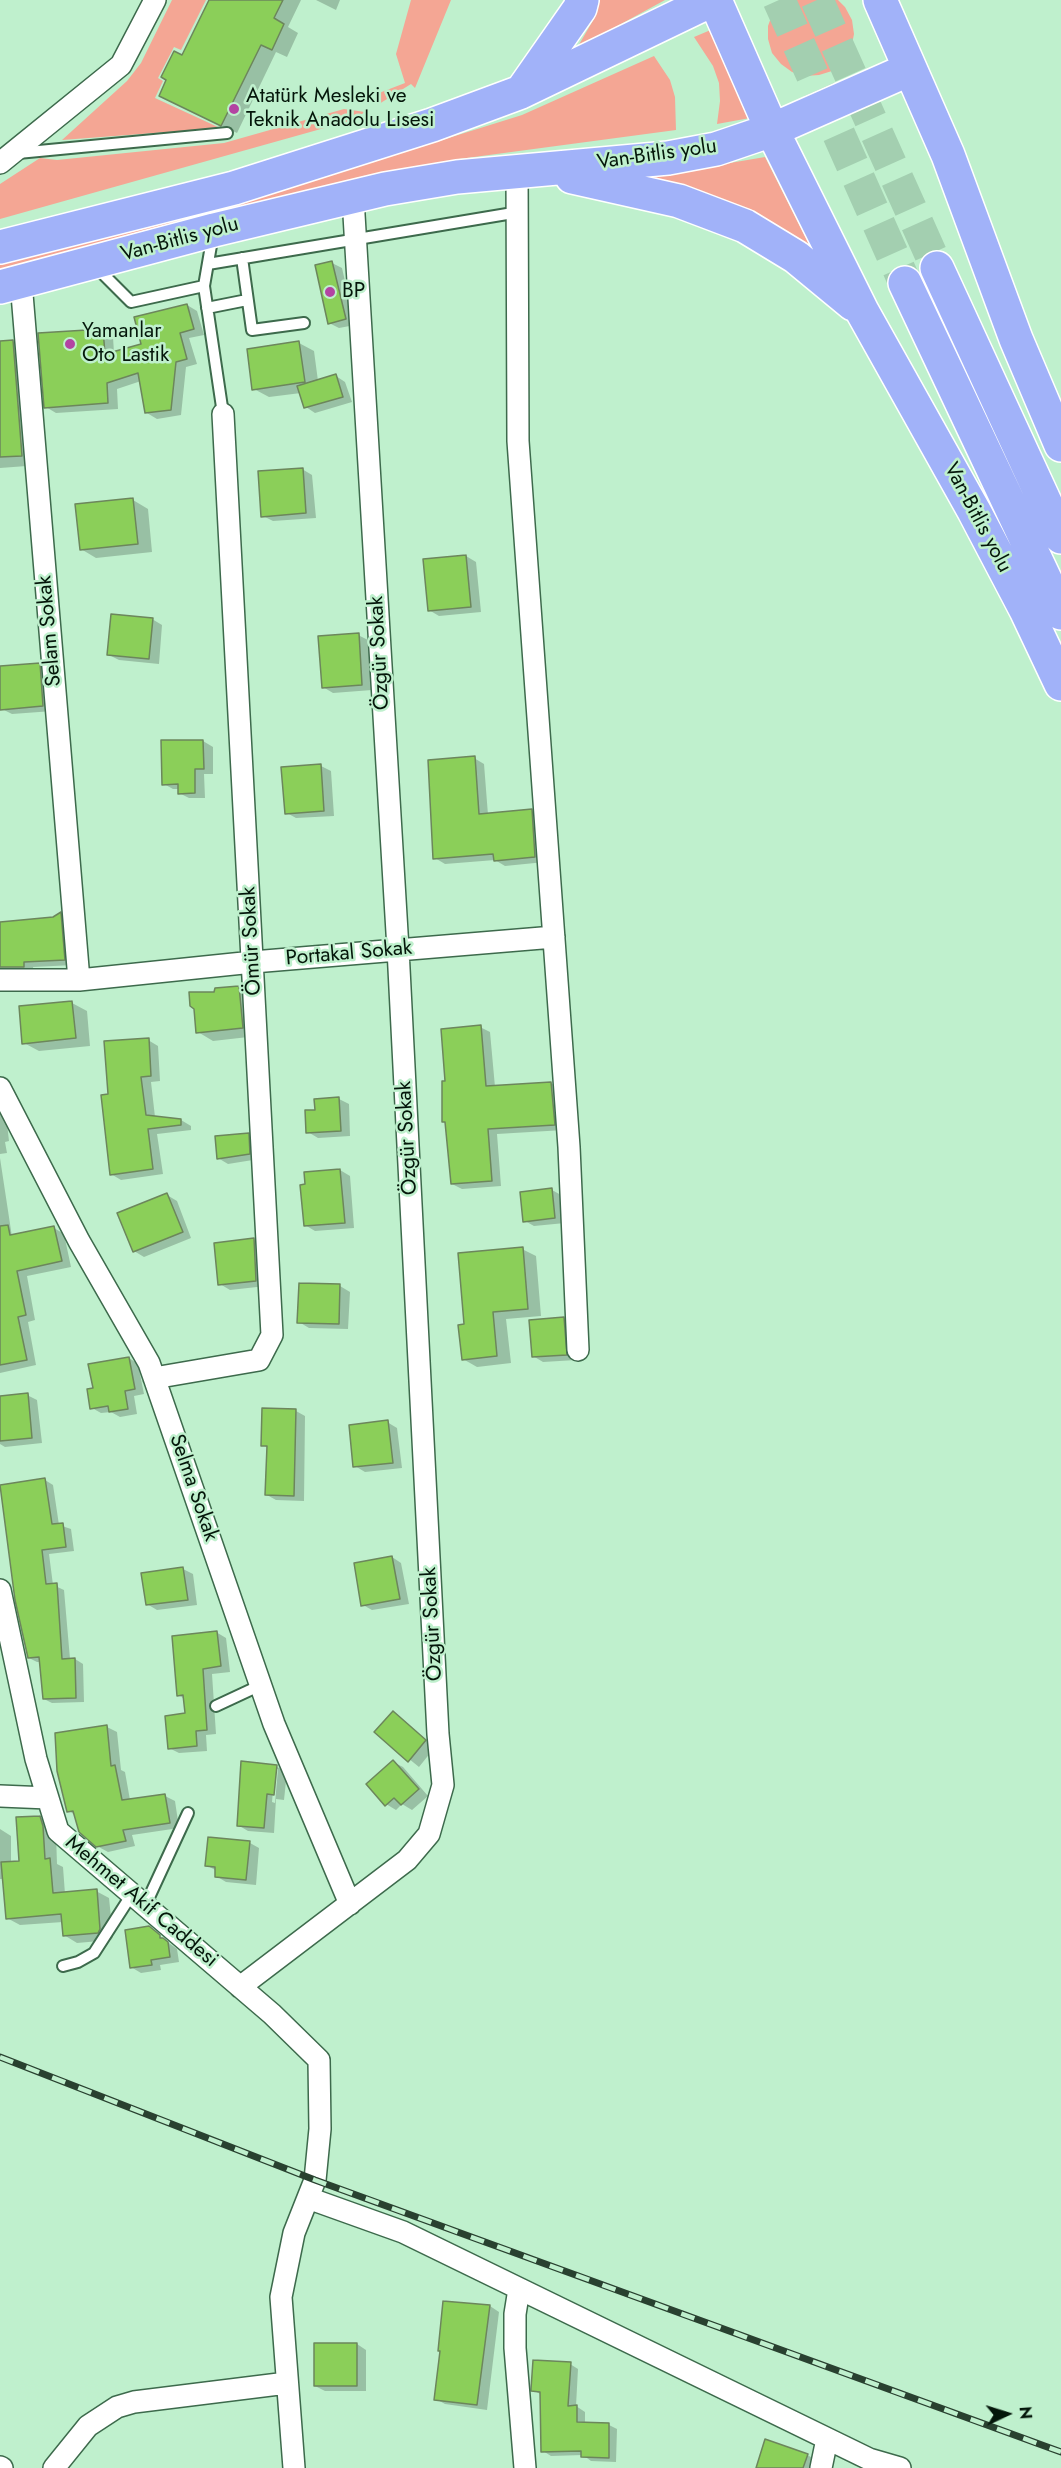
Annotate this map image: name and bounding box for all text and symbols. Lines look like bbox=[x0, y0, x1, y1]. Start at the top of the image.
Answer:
place label: Atatürk Mesleki ve Teknik Anadolu Lisesi bbox=[246, 84, 434, 134]
marker: Atatürk Mesleki ve Teknik Anadolu Lisesi bbox=[227, 102, 241, 116]
street label: Van-Bitlis yolu bbox=[595, 134, 719, 176]
street label: Van-Bitlis yolu bbox=[118, 212, 242, 268]
place label: BP bbox=[342, 279, 365, 305]
marker: BP bbox=[323, 285, 337, 299]
place label: Yamanlar Oto Lastik bbox=[82, 319, 169, 369]
marker: Yamanlar Oto Lastik bbox=[63, 337, 77, 351]
street label: Van-Bitlis yolu bbox=[938, 459, 1016, 577]
street label: Selam Sokak bbox=[33, 574, 67, 688]
street label: Özgür Sokak bbox=[364, 595, 396, 711]
street label: Ömür Sokak bbox=[237, 886, 267, 996]
street label: Portakal Sokak bbox=[285, 936, 413, 972]
street label: Özgür Sokak bbox=[392, 1080, 424, 1196]
street label: Selma Sokak bbox=[163, 1431, 223, 1545]
street label: Özgür Sokak bbox=[417, 1566, 449, 1682]
street label: Mehmet Akif Caddesi bbox=[60, 1831, 222, 1973]
north arrow bbox=[977, 2384, 1037, 2444]
text: N bbox=[1014, 2406, 1037, 2420]

